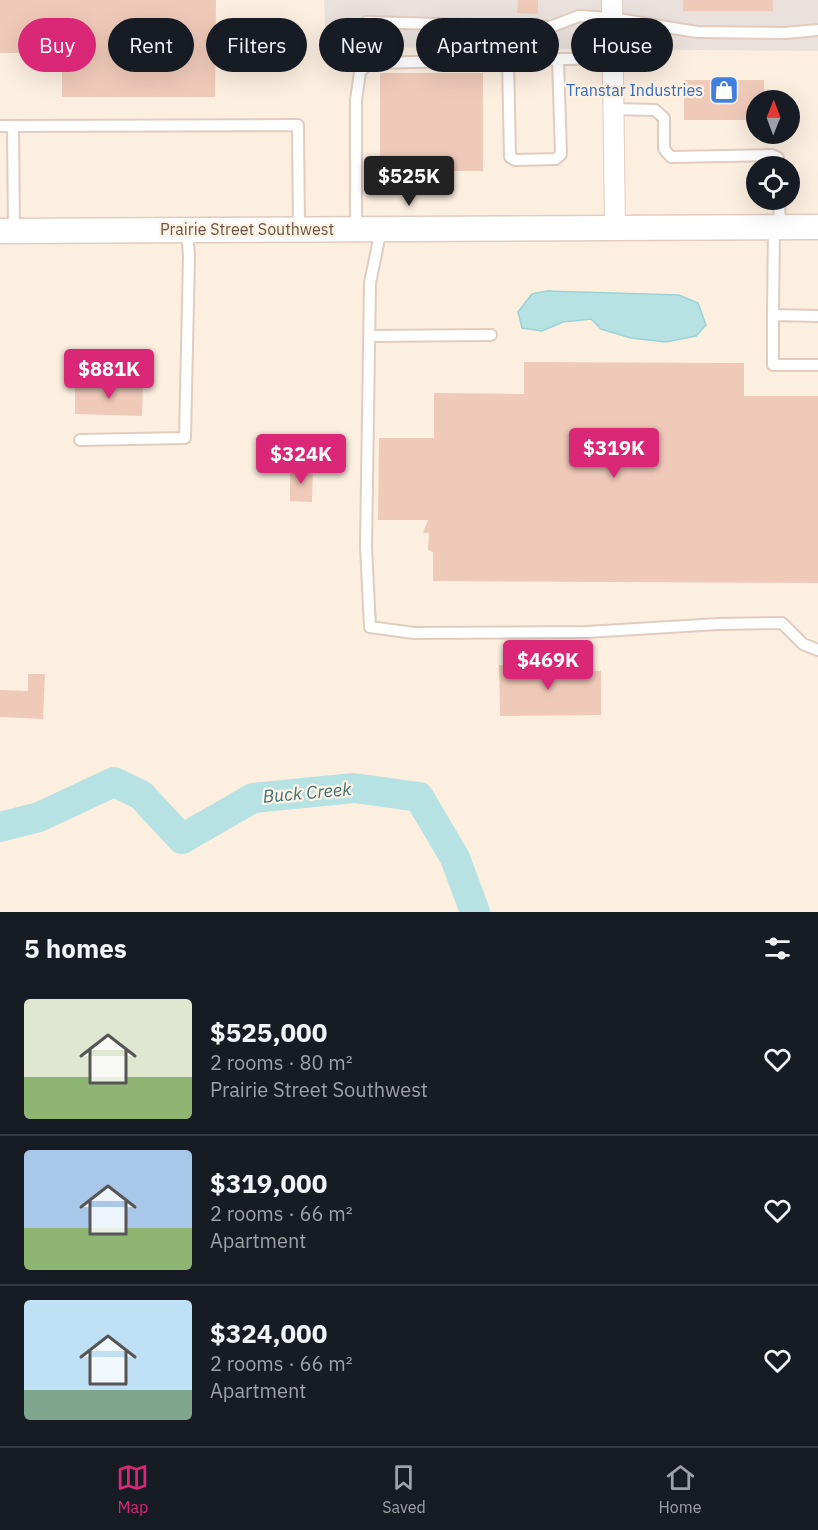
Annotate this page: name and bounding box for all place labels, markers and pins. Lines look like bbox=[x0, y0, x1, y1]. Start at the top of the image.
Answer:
shop icon: Transtar Industries bbox=[708, 74, 740, 106]
place label: Transtar Industries bbox=[566, 80, 703, 100]
pin: $525K bbox=[367, 156, 451, 207]
pin: $881K bbox=[67, 349, 151, 400]
pin: $319K bbox=[572, 428, 656, 479]
pin: $324K bbox=[259, 434, 343, 485]
pin: $469K bbox=[506, 640, 590, 691]

